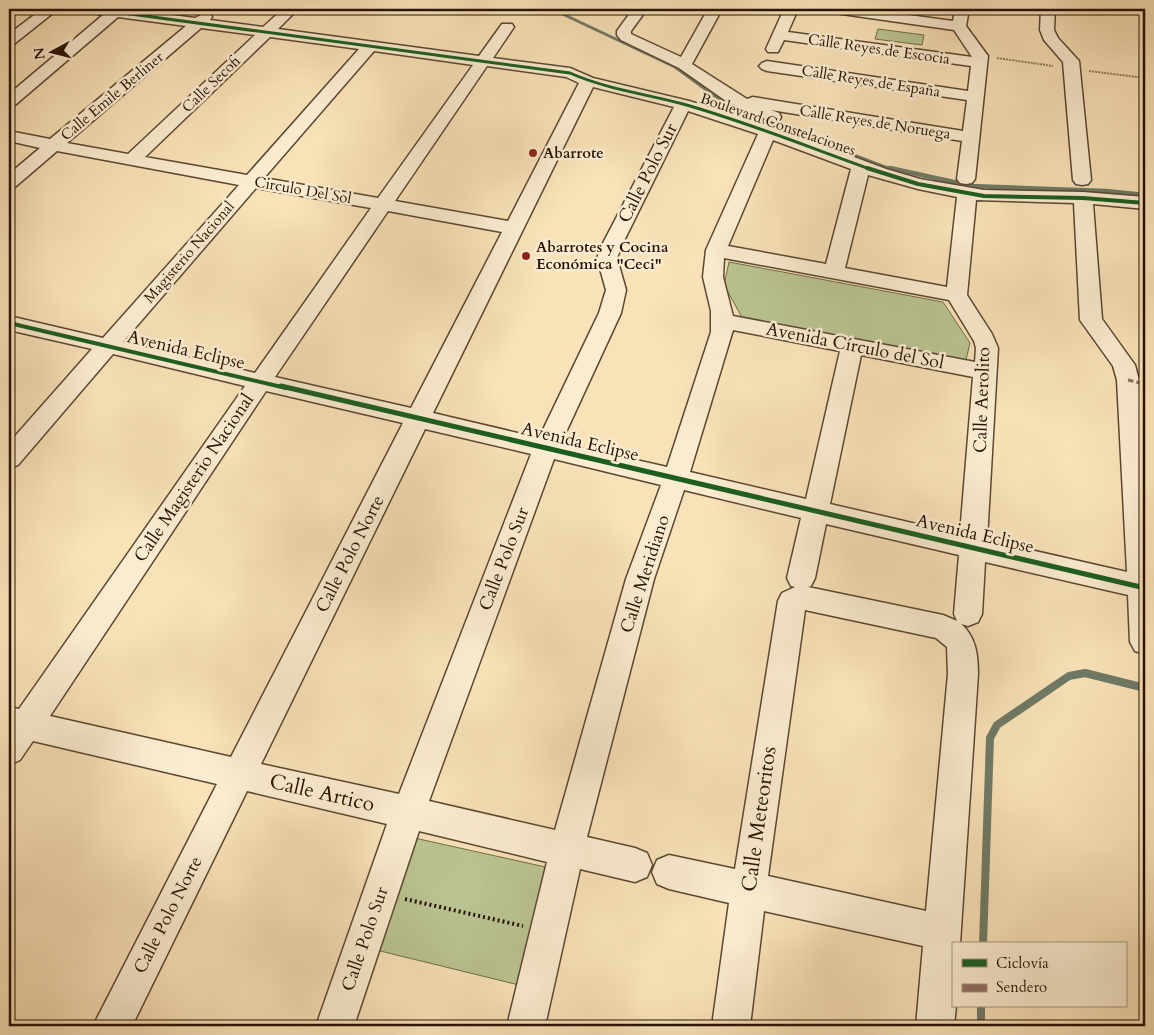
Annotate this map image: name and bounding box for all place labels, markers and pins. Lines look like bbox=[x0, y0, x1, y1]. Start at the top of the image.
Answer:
place label: Abarrote bbox=[543, 143, 604, 163]
marker: Abarrote bbox=[527, 147, 539, 159]
place label: Abarrotes y Cocina Económica ''Ceci'' bbox=[536, 237, 669, 274]
marker: Abarrotes y Cocina Económica ''Ceci'' bbox=[520, 250, 532, 262]

